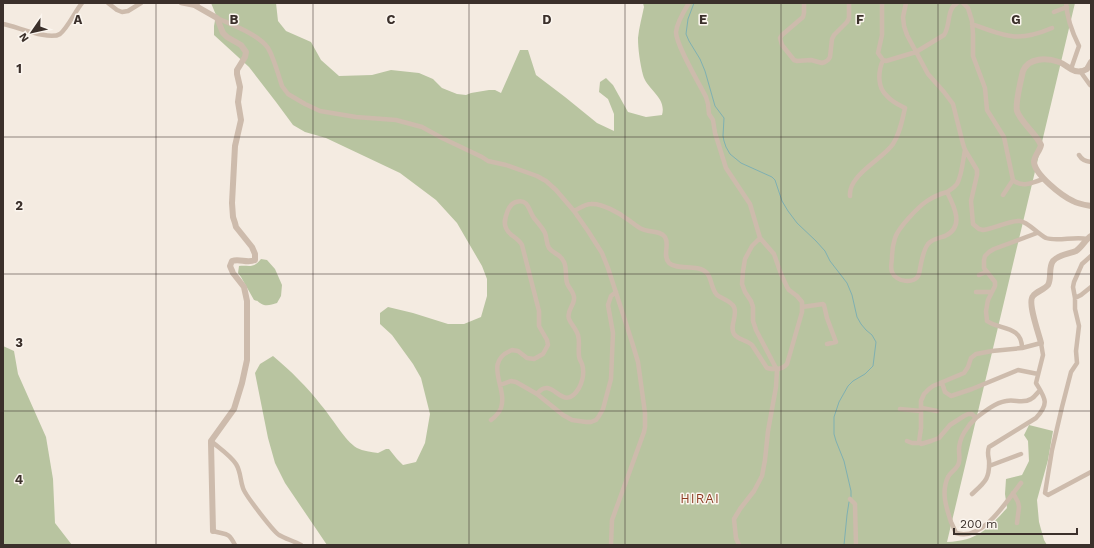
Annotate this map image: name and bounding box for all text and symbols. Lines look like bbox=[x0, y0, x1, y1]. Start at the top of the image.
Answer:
north arrow bbox=[12, 12, 52, 52]
text: A bbox=[74, 12, 83, 27]
text: B bbox=[230, 12, 239, 27]
text: C bbox=[387, 12, 396, 27]
text: D bbox=[542, 12, 552, 27]
text: E bbox=[699, 12, 707, 27]
text: F bbox=[856, 12, 864, 27]
text: G bbox=[1011, 12, 1021, 27]
text: N bbox=[16, 30, 32, 44]
text: 1 bbox=[16, 61, 22, 76]
text: 2 bbox=[15, 198, 23, 213]
text: 3 bbox=[15, 335, 23, 350]
text: 4 bbox=[15, 472, 24, 487]
district label: HIRAI bbox=[680, 491, 720, 506]
scale bar bbox=[954, 510, 1077, 536]
text: 200 m bbox=[960, 517, 997, 531]

